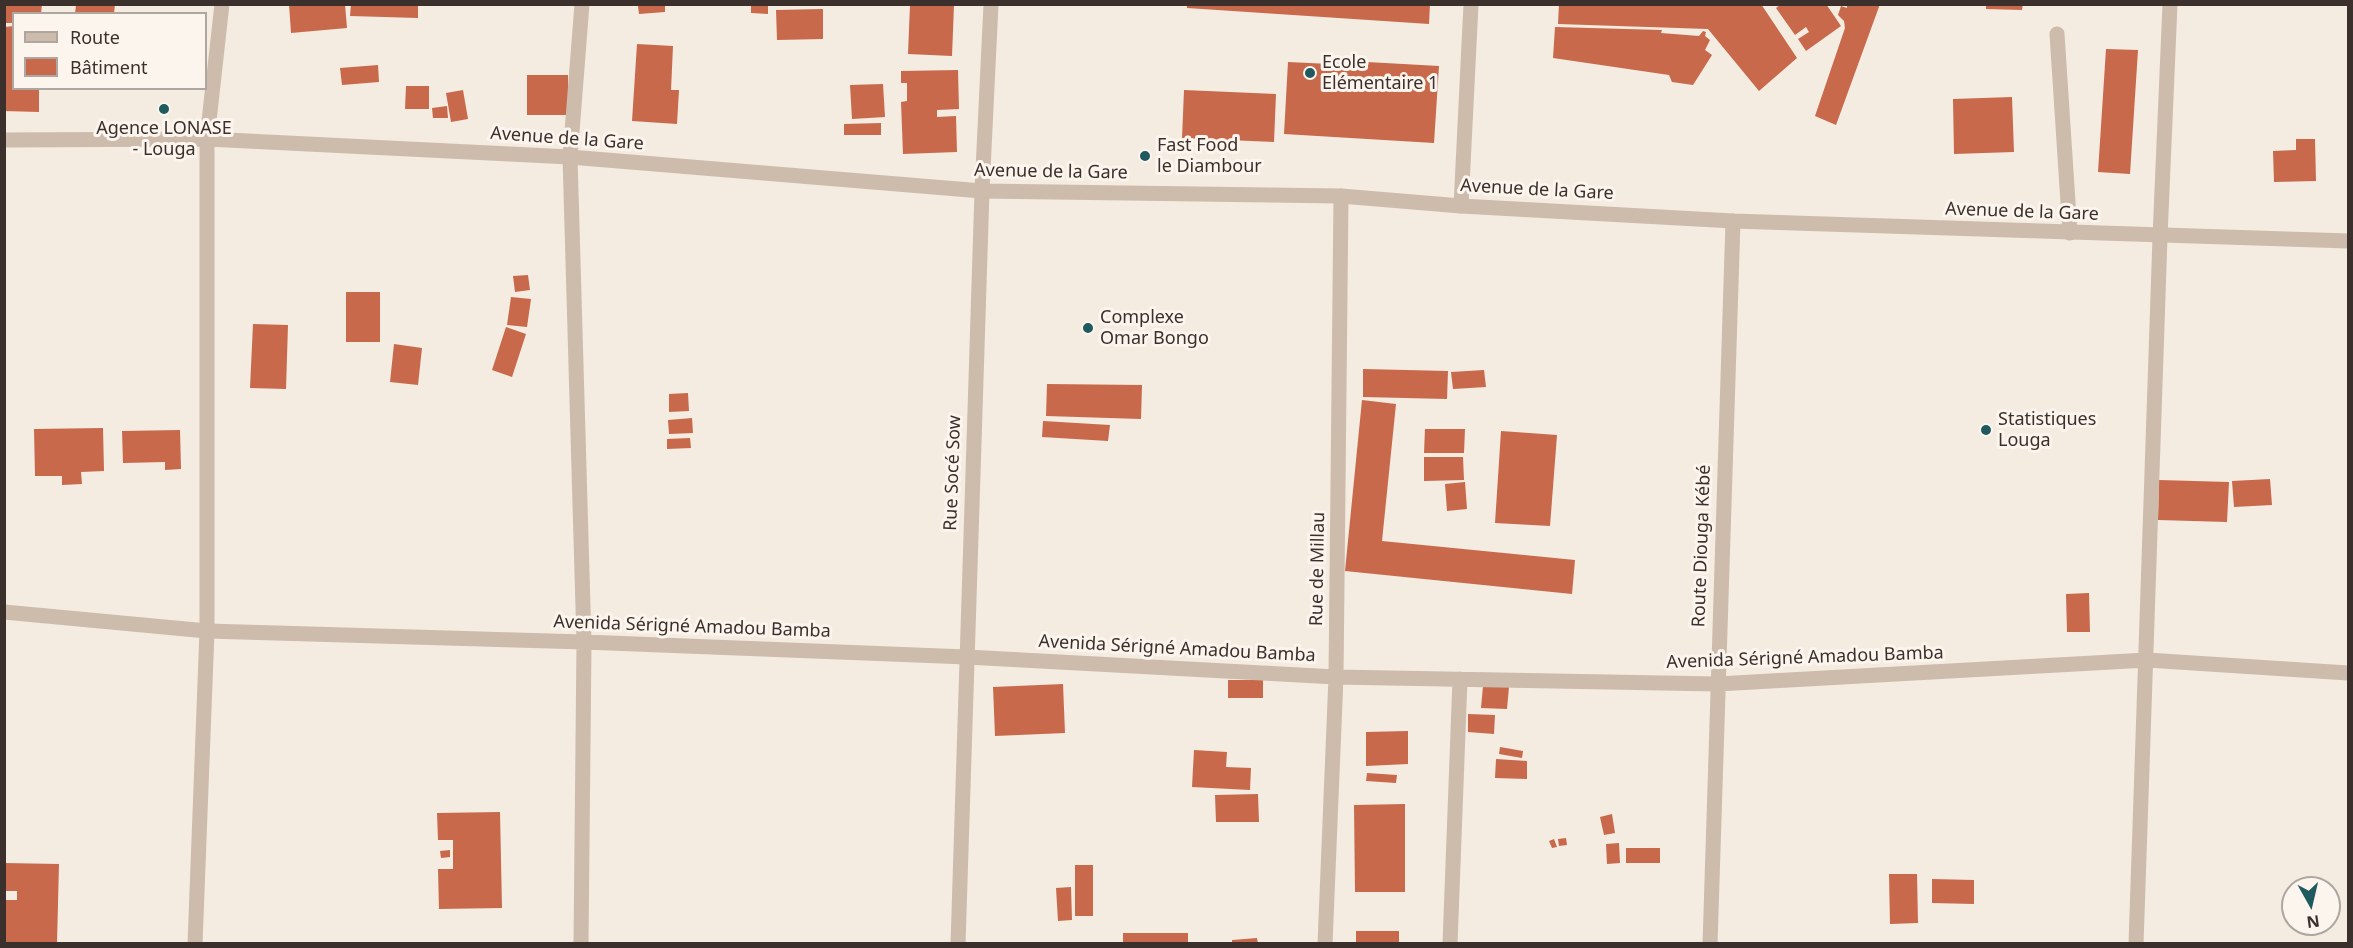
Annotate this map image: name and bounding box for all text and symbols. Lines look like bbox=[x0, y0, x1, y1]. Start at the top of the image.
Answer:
legend bbox=[12, 12, 207, 90]
text: Route bbox=[70, 25, 120, 49]
place label: Ecole Elémentaire 1 bbox=[1322, 52, 1438, 94]
text: Bâtiment bbox=[70, 55, 148, 79]
marker: Ecole Elémentaire 1 bbox=[1303, 66, 1317, 80]
marker: Agence LONASE - Louga bbox=[157, 102, 171, 116]
place label: Agence LONASE - Louga bbox=[96, 118, 232, 160]
street label: Avenue de la Gare bbox=[490, 123, 644, 155]
place label: Fast Food le Diambour bbox=[1157, 135, 1262, 178]
marker: Fast Food le Diambour bbox=[1138, 149, 1152, 163]
street label: Avenue de la Gare bbox=[974, 160, 1128, 184]
street label: Avenue de la Gare bbox=[1460, 175, 1614, 205]
street label: Avenue de la Gare bbox=[1945, 199, 2099, 225]
place label: Complexe Omar Bongo bbox=[1100, 307, 1209, 350]
marker: Complexe Omar Bongo bbox=[1081, 321, 1095, 335]
place label: Statistiques Louga bbox=[1998, 409, 2096, 452]
street label: Rue Socé Sow bbox=[940, 415, 966, 531]
marker: Statistiques Louga bbox=[1979, 423, 1993, 437]
street label: Route Diouga Kébé bbox=[1688, 464, 1716, 628]
street label: Rue de Millau bbox=[1306, 512, 1330, 626]
street label: Avenida Sérigné Amadou Bamba bbox=[553, 611, 831, 643]
street label: Avenida Sérigné Amadou Bamba bbox=[1038, 631, 1316, 667]
street label: Avenida Sérigné Amadou Bamba bbox=[1666, 642, 1944, 674]
north arrow bbox=[2281, 876, 2341, 936]
text: N bbox=[2305, 910, 2321, 934]

